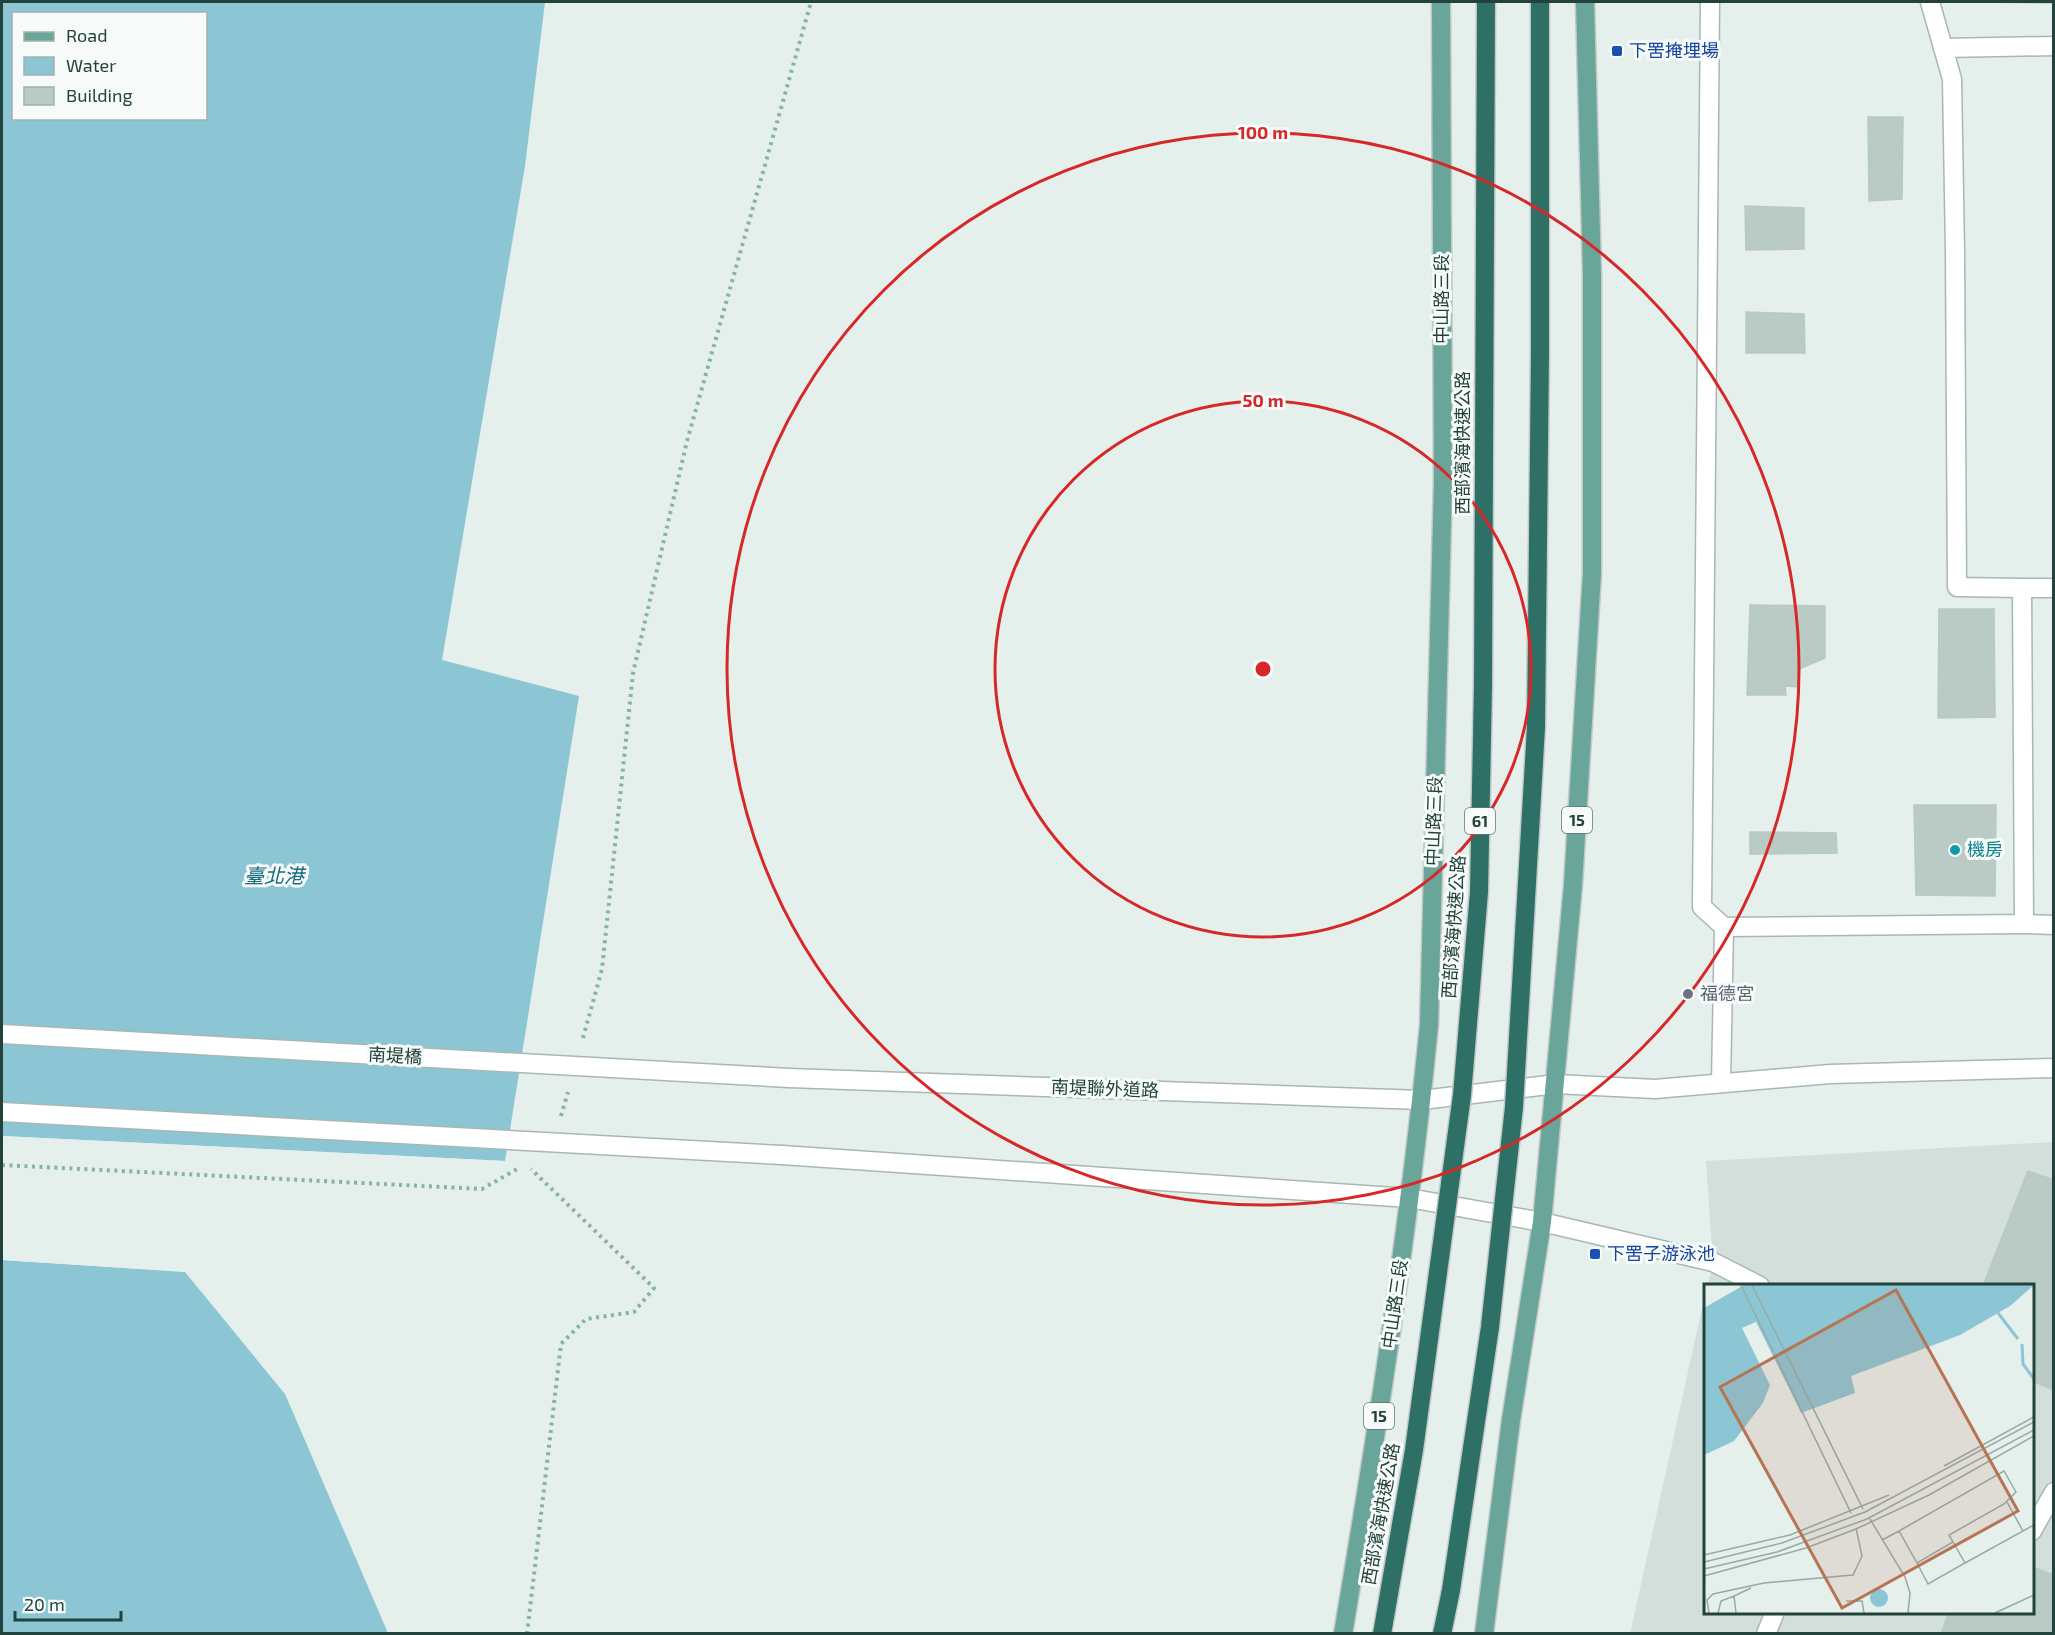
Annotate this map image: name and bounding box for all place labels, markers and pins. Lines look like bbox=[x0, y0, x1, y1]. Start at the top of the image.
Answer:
place label: 下罟掩埋場 bbox=[1629, 39, 1719, 61]
marker: 下罟掩埋場 bbox=[1610, 44, 1624, 58]
centre of rings bbox=[1253, 659, 1273, 679]
place label: 機房 bbox=[1967, 838, 2003, 860]
marker: 機房 bbox=[1948, 843, 1962, 857]
place label: 福德宮 bbox=[1700, 982, 1754, 1004]
marker: 福德宮 bbox=[1681, 987, 1695, 1001]
place label: 下罟子游泳池 bbox=[1607, 1242, 1715, 1264]
marker: 下罟子游泳池 bbox=[1588, 1247, 1602, 1261]

